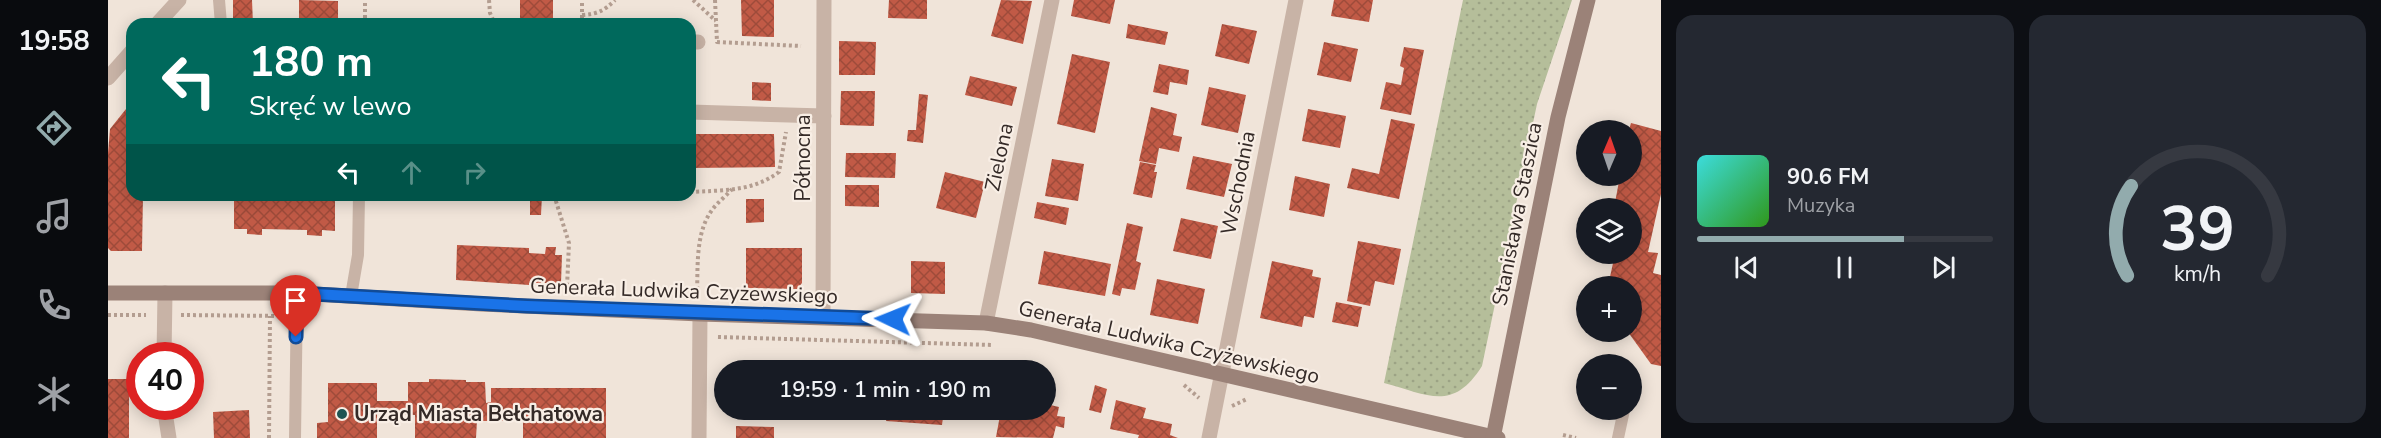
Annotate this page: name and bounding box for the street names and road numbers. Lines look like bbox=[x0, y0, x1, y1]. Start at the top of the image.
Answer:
street label: Północna bbox=[789, 114, 817, 202]
street label: Zielona bbox=[978, 120, 1020, 194]
street label: Stanisława Staszica bbox=[1485, 120, 1549, 308]
street label: Wschodnia bbox=[1214, 129, 1262, 237]
street label: Generała Ludwika Czyżewskiego bbox=[530, 272, 838, 310]
street label: Generała Ludwika Czyżewskiego bbox=[1016, 294, 1322, 390]

